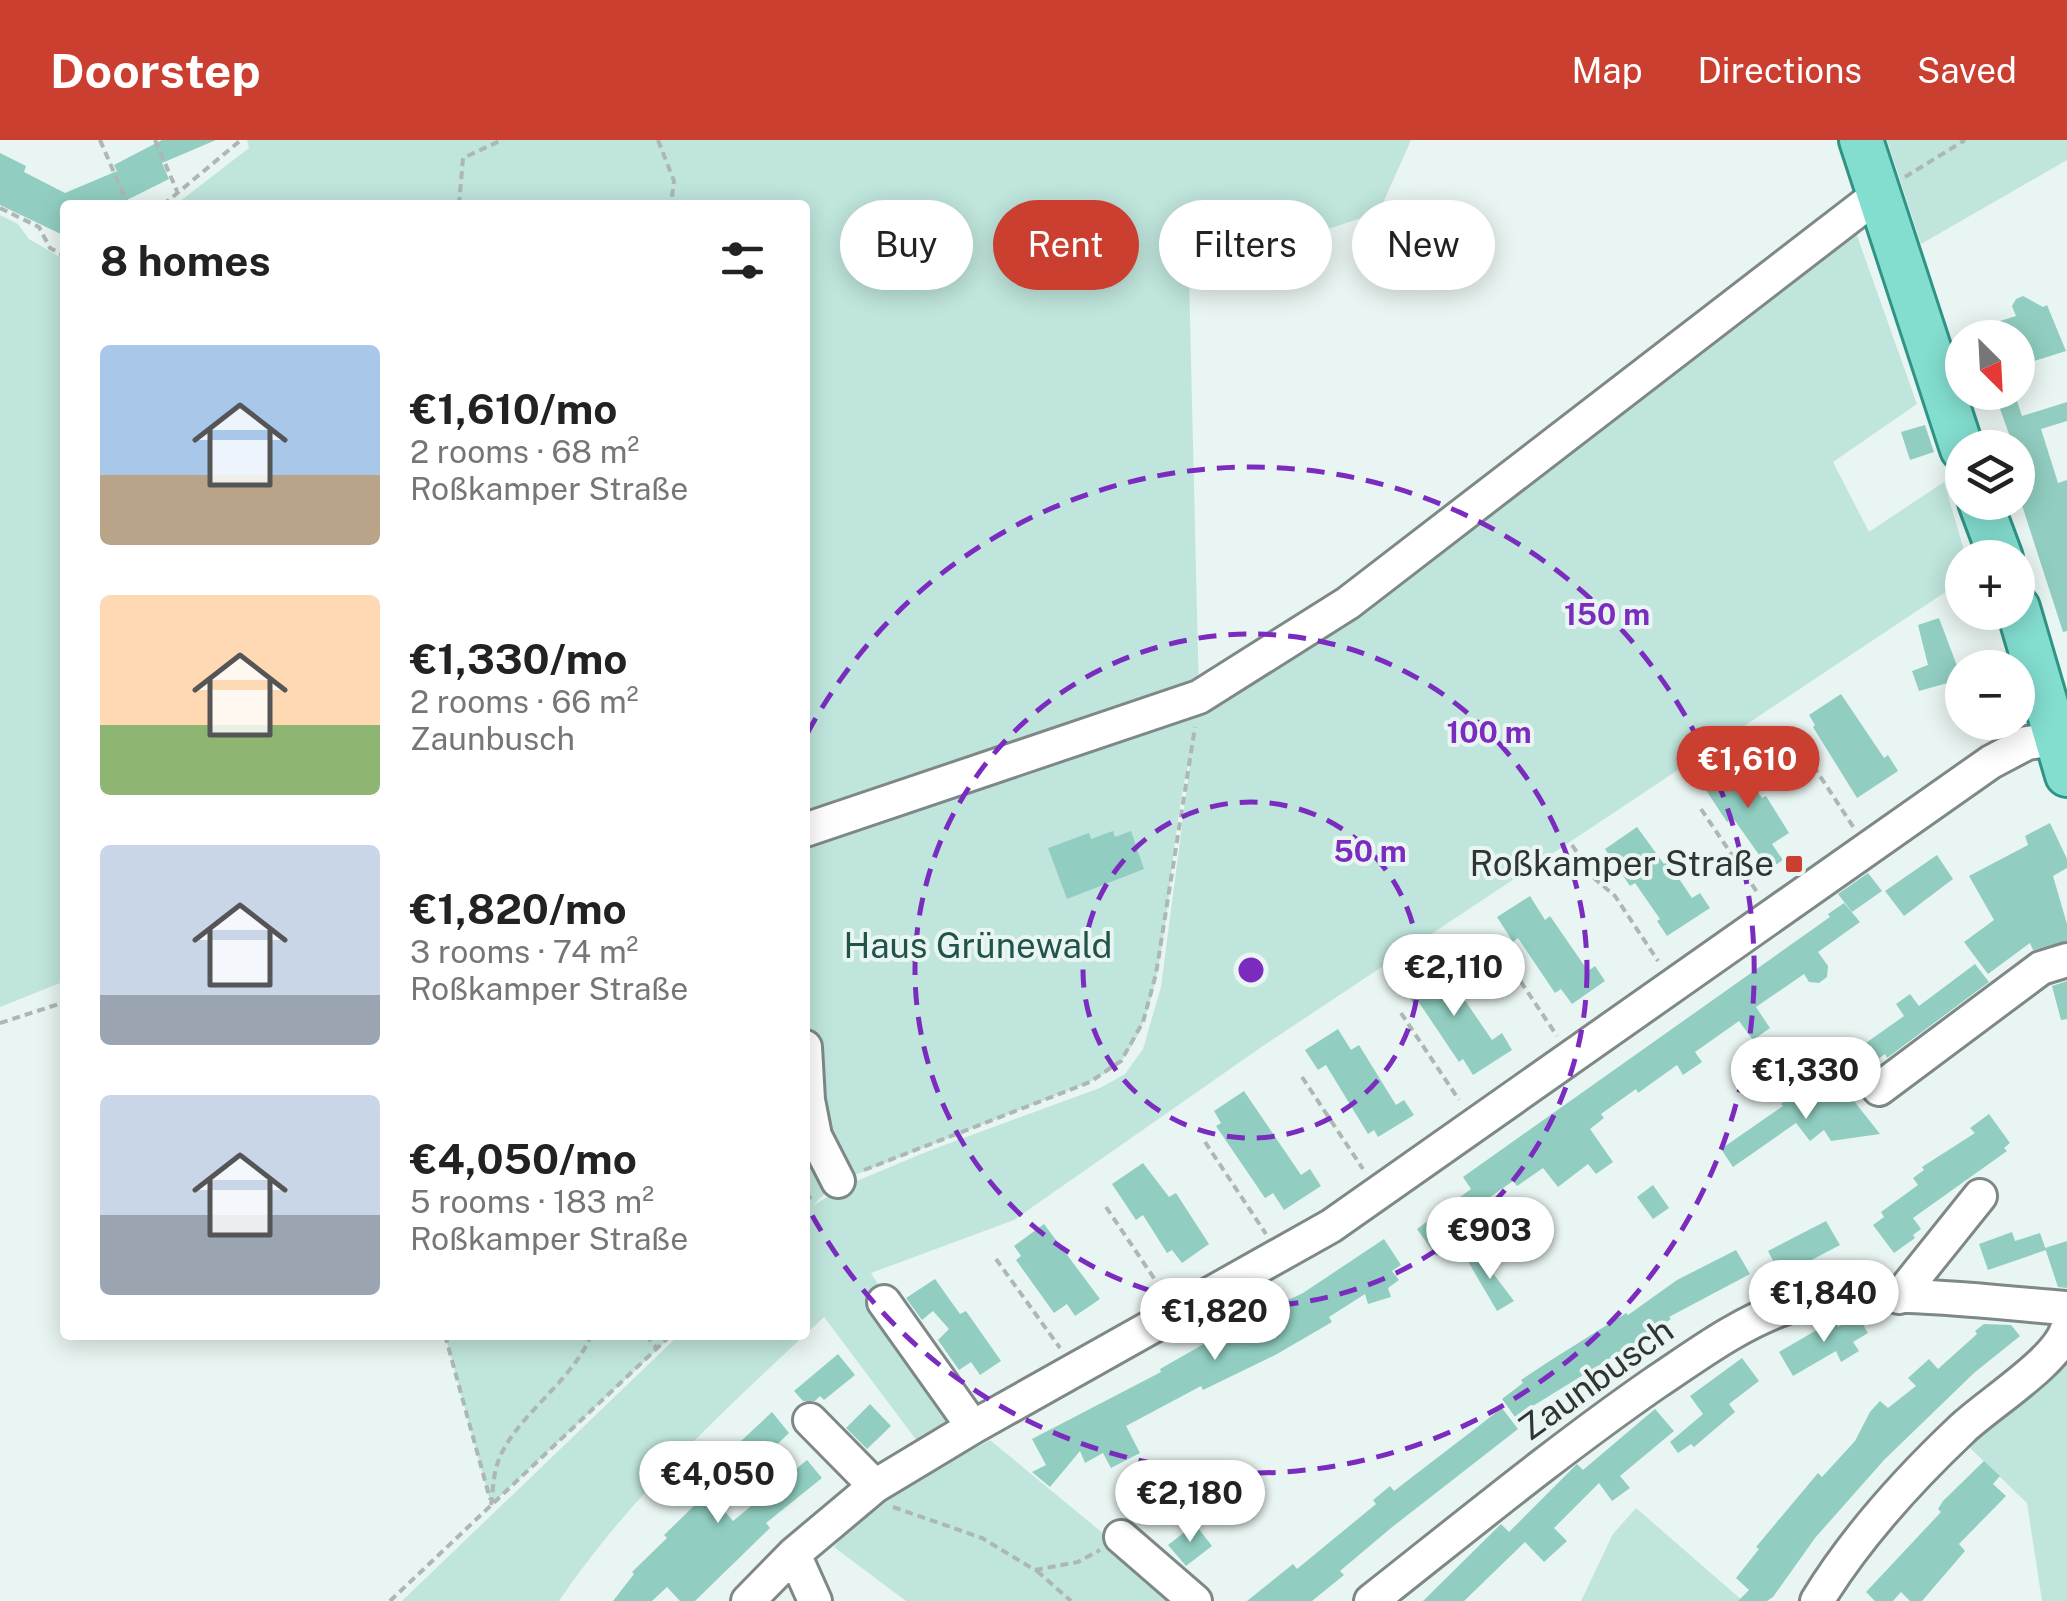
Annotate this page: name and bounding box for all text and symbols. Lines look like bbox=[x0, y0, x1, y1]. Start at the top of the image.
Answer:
text: Doorstep bbox=[50, 42, 261, 99]
text: Map bbox=[1571, 50, 1642, 91]
text: Directions bbox=[1697, 50, 1862, 91]
text: Saved bbox=[1917, 50, 2017, 91]
chip: Buy bbox=[840, 200, 973, 290]
chip: Rent bbox=[993, 200, 1139, 290]
chip: Filters bbox=[1159, 200, 1332, 290]
chip: New bbox=[1352, 200, 1495, 290]
icon: filters bbox=[715, 233, 770, 288]
text: 8 homes bbox=[100, 236, 271, 285]
north arrow bbox=[1945, 320, 2035, 410]
map controls bbox=[1945, 320, 2035, 740]
text: €1,610/mo bbox=[410, 384, 618, 433]
icon: home bbox=[180, 385, 300, 505]
button: layers bbox=[1945, 430, 2035, 520]
text: 2 rooms · 68 m² bbox=[410, 433, 639, 470]
text: Roßkamper Straße bbox=[410, 470, 688, 507]
button: + bbox=[1945, 540, 2035, 630]
text: 150 m bbox=[1564, 596, 1650, 632]
text: €1,330/mo bbox=[410, 634, 627, 683]
icon: home bbox=[180, 635, 300, 755]
button: − bbox=[1945, 650, 2035, 740]
text: 2 rooms · 66 m² bbox=[410, 683, 638, 720]
text: 100 m bbox=[1446, 714, 1532, 750]
text: Zaunbusch bbox=[410, 720, 575, 757]
pin: €1,610 bbox=[1667, 726, 1829, 811]
text: €1,610 bbox=[1699, 740, 1797, 777]
text: 50 m bbox=[1333, 833, 1407, 869]
place label: Roßkamper Straße bbox=[1470, 843, 1774, 884]
marker: Roßkamper Straße bbox=[1783, 853, 1805, 875]
text: €1,820/mo bbox=[410, 884, 627, 933]
icon: home bbox=[180, 885, 300, 1005]
park label: Haus Grünewald bbox=[844, 925, 1112, 966]
text: 3 rooms · 74 m² bbox=[410, 933, 638, 970]
pin: €2,110 bbox=[1373, 934, 1535, 1019]
text: €2,110 bbox=[1405, 948, 1503, 985]
centre of rings bbox=[1233, 952, 1269, 988]
text: Roßkamper Straße bbox=[410, 970, 688, 1007]
pin: €1,330 bbox=[1725, 1037, 1887, 1122]
text: €1,330 bbox=[1753, 1051, 1859, 1088]
text: €4,050/mo bbox=[410, 1134, 637, 1183]
icon: home bbox=[180, 1135, 300, 1255]
text: 5 rooms · 183 m² bbox=[410, 1183, 654, 1220]
pin: €903 bbox=[1431, 1197, 1549, 1282]
text: €903 bbox=[1448, 1211, 1532, 1248]
text: Roßkamper Straße bbox=[410, 1220, 688, 1257]
pin: €1,840 bbox=[1743, 1260, 1905, 1345]
text: €1,840 bbox=[1771, 1274, 1877, 1311]
pin: €1,820 bbox=[1134, 1278, 1296, 1363]
text: €1,820 bbox=[1162, 1292, 1268, 1329]
street label: Zaunbusch bbox=[1511, 1309, 1681, 1448]
pin: €4,050 bbox=[637, 1441, 799, 1526]
text: €4,050 bbox=[661, 1455, 775, 1492]
pin: €2,180 bbox=[1109, 1460, 1271, 1545]
text: €2,180 bbox=[1137, 1474, 1243, 1511]

